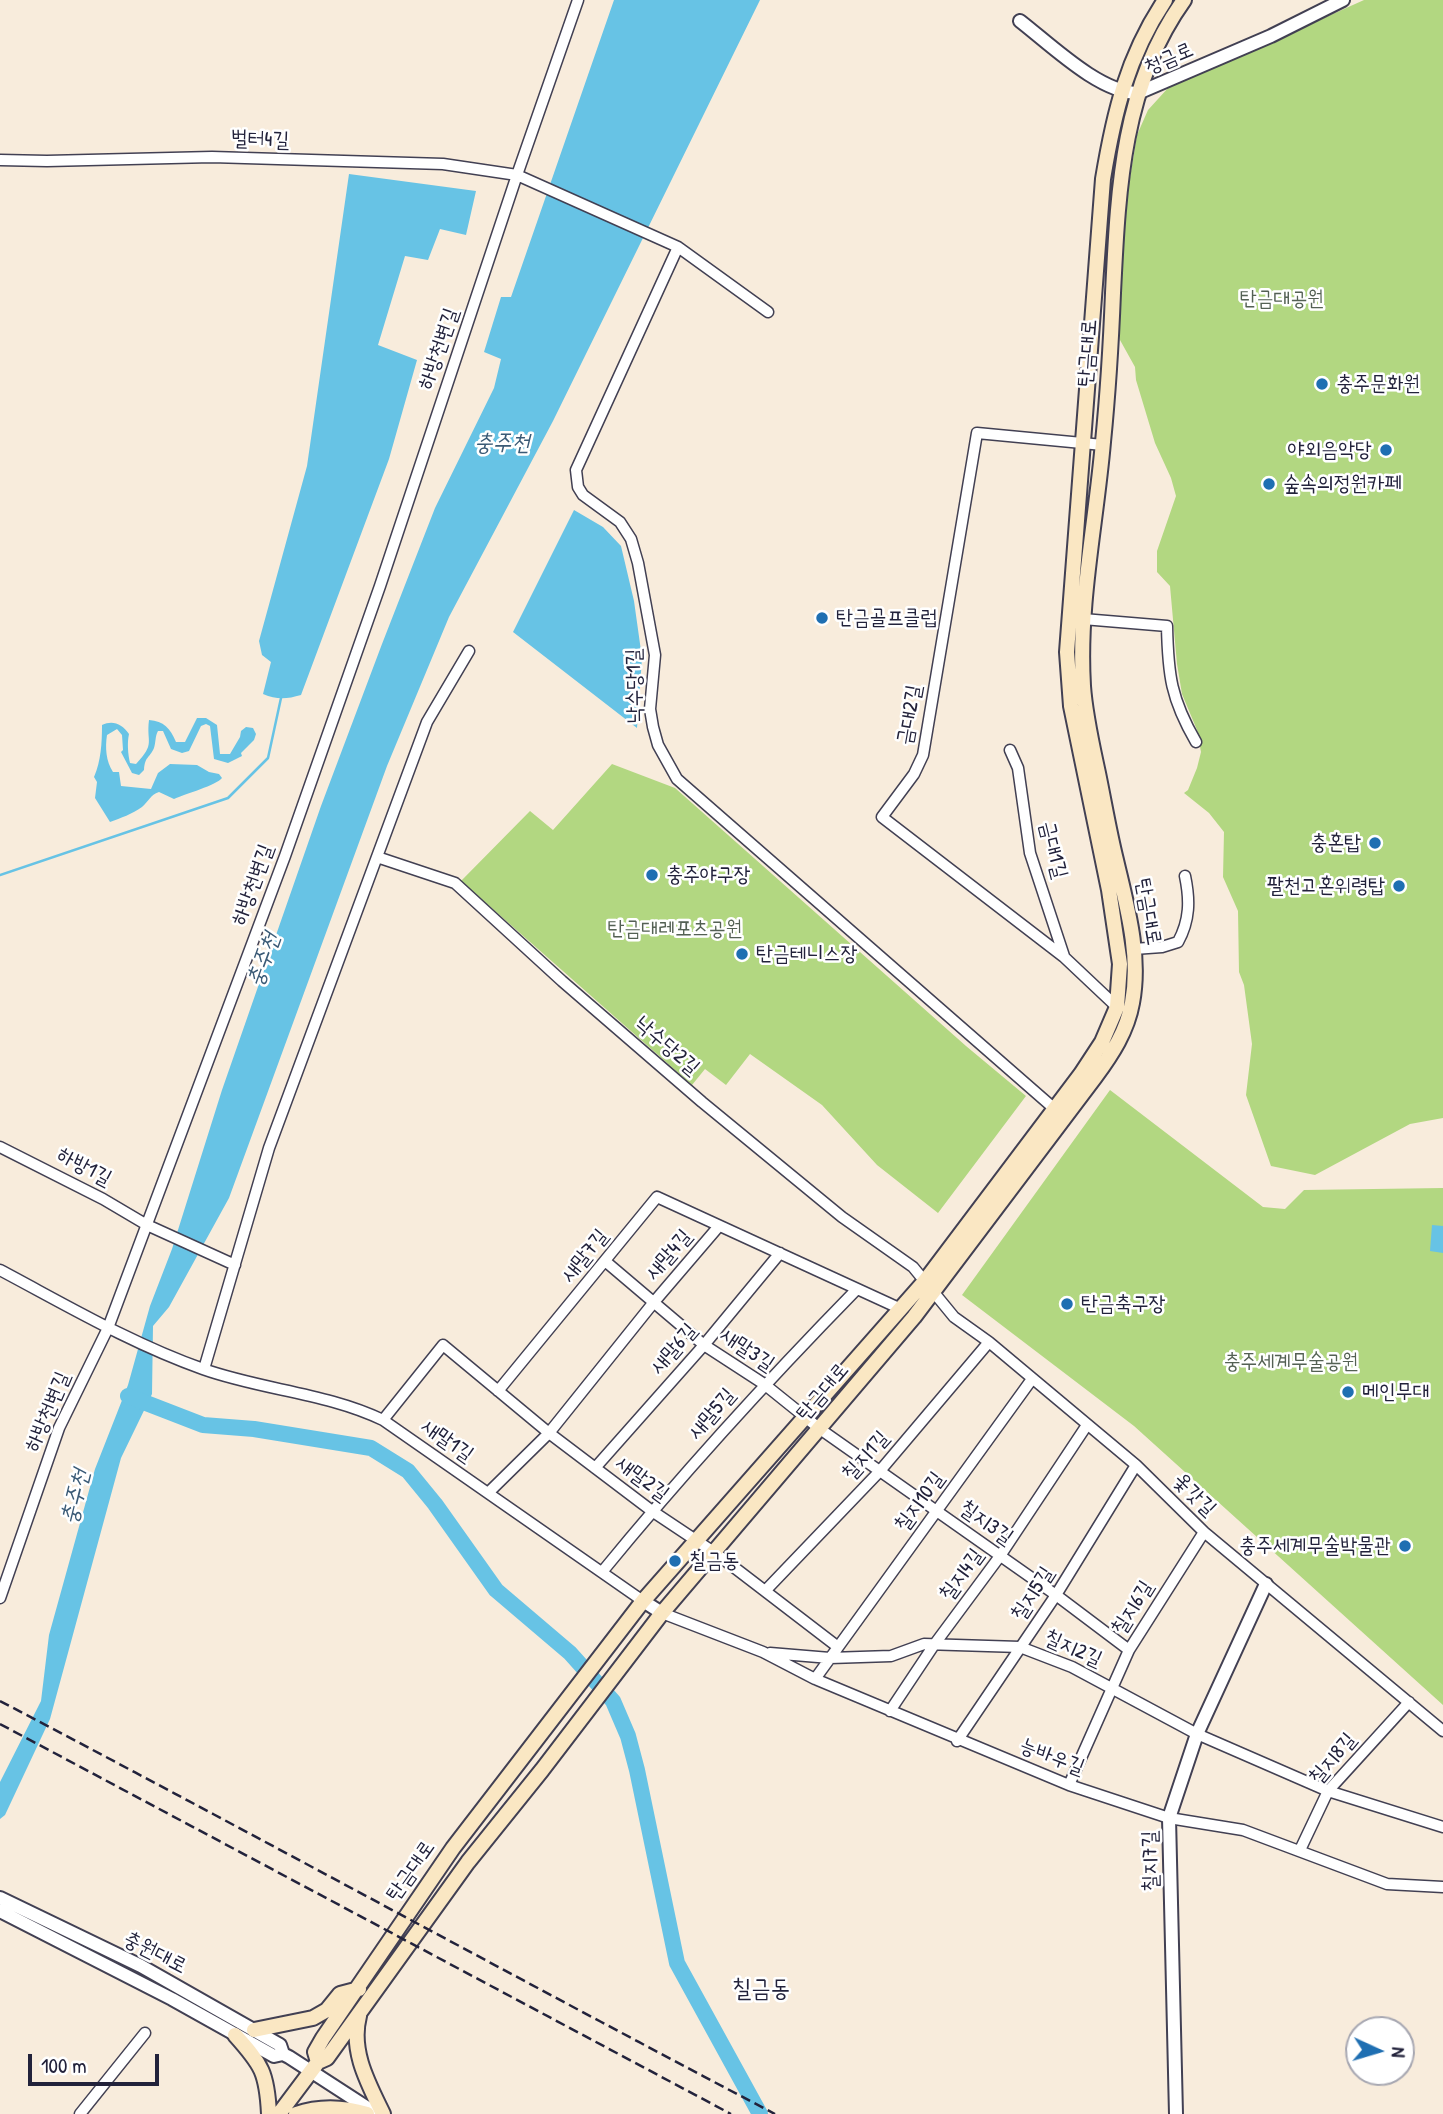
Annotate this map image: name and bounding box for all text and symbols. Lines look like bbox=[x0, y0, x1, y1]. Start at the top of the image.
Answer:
street label: 청금로 bbox=[1141, 37, 1197, 81]
street label: 벌터4길 bbox=[230, 126, 290, 154]
park label: 탄금대공원 bbox=[1240, 286, 1324, 312]
street label: 하방천변길 bbox=[413, 305, 465, 393]
street label: 탄금대로 bbox=[1073, 318, 1103, 388]
place label: 충주문화원 bbox=[1336, 371, 1420, 397]
marker: 충주문화원 bbox=[1314, 376, 1330, 392]
water label: 충주천 bbox=[474, 430, 530, 458]
place label: 야외음악당 bbox=[1288, 437, 1372, 463]
marker: 야외음악당 bbox=[1378, 442, 1394, 458]
place label: 숲속의정원카페 bbox=[1283, 471, 1401, 497]
marker: 숲속의정원카페 bbox=[1261, 476, 1277, 492]
place label: 탄금골프클럽 bbox=[836, 605, 937, 631]
marker: 탄금골프클럽 bbox=[814, 610, 830, 626]
street label: 낙수당1길 bbox=[622, 648, 648, 724]
street label: 금대2길 bbox=[892, 683, 928, 747]
street label: 금대1길 bbox=[1034, 819, 1072, 881]
place label: 충혼탑 bbox=[1310, 830, 1361, 856]
marker: 충혼탑 bbox=[1367, 835, 1383, 851]
street label: 하방천변길 bbox=[227, 841, 279, 929]
place label: 충주야구장 bbox=[666, 862, 750, 888]
marker: 충주야구장 bbox=[644, 867, 660, 883]
place label: 팔천고혼위령탑 bbox=[1267, 873, 1385, 899]
street label: 탄금대로 bbox=[1130, 877, 1166, 947]
marker: 팔천고혼위령탑 bbox=[1391, 878, 1407, 894]
park label: 탄금대레포츠공원 bbox=[607, 916, 743, 942]
water label: 충주천 bbox=[242, 929, 286, 991]
place label: 탄금테니스장 bbox=[756, 941, 857, 967]
marker: 탄금테니스장 bbox=[734, 946, 750, 962]
street label: 낙수당2길 bbox=[630, 1011, 704, 1081]
street label: 하방1길 bbox=[52, 1142, 116, 1192]
street label: 새말7길 bbox=[556, 1224, 614, 1288]
street label: 새말4길 bbox=[640, 1225, 698, 1285]
place label: 탄금축구장 bbox=[1081, 1291, 1165, 1317]
marker: 탄금축구장 bbox=[1059, 1296, 1075, 1312]
street label: 새말6길 bbox=[645, 1318, 703, 1380]
street label: 새말3길 bbox=[715, 1323, 779, 1377]
park label: 충주세계무술공원 bbox=[1223, 1349, 1359, 1375]
street label: 탄금대로 bbox=[792, 1358, 854, 1426]
street label: 하방천변길 bbox=[20, 1368, 76, 1456]
place label: 메인무대 bbox=[1362, 1379, 1430, 1405]
street label: 새말5길 bbox=[683, 1383, 741, 1445]
marker: 메인무대 bbox=[1340, 1384, 1356, 1400]
street label: 새말1길 bbox=[416, 1414, 478, 1468]
street label: 칠지1길 bbox=[837, 1426, 895, 1486]
street label: 새말2길 bbox=[610, 1451, 674, 1507]
water label: 충주천 bbox=[56, 1467, 96, 1527]
street label: 칠지10길 bbox=[890, 1467, 950, 1537]
street label: 옻갓길 bbox=[1167, 1468, 1221, 1522]
street label: 칠지3길 bbox=[954, 1495, 1018, 1551]
place label: 충주세계무술박물관 bbox=[1239, 1533, 1391, 1559]
marker: 충주세계무술박물관 bbox=[1397, 1538, 1413, 1554]
street label: 칠지4길 bbox=[935, 1544, 989, 1606]
place label: 칠금동 bbox=[689, 1548, 740, 1574]
marker: 칠금동 bbox=[667, 1553, 683, 1569]
street label: 칠지5길 bbox=[1006, 1562, 1060, 1626]
street label: 칠지6길 bbox=[1107, 1576, 1159, 1640]
street label: 칠지2길 bbox=[1040, 1625, 1106, 1673]
street label: 칠지8길 bbox=[1304, 1728, 1362, 1790]
street label: 능바우길 bbox=[1016, 1733, 1088, 1781]
street label: 칠지7길 bbox=[1138, 1830, 1164, 1892]
street label: 탄금대로 bbox=[381, 1836, 441, 1906]
street label: 충원대로 bbox=[119, 1926, 191, 1980]
district label: 칠금동 bbox=[732, 1976, 790, 2004]
north arrow bbox=[1345, 2016, 1415, 2086]
scale bar bbox=[32, 2040, 163, 2084]
text: N bbox=[1386, 2046, 1412, 2058]
text: 100 m bbox=[41, 2051, 87, 2080]

